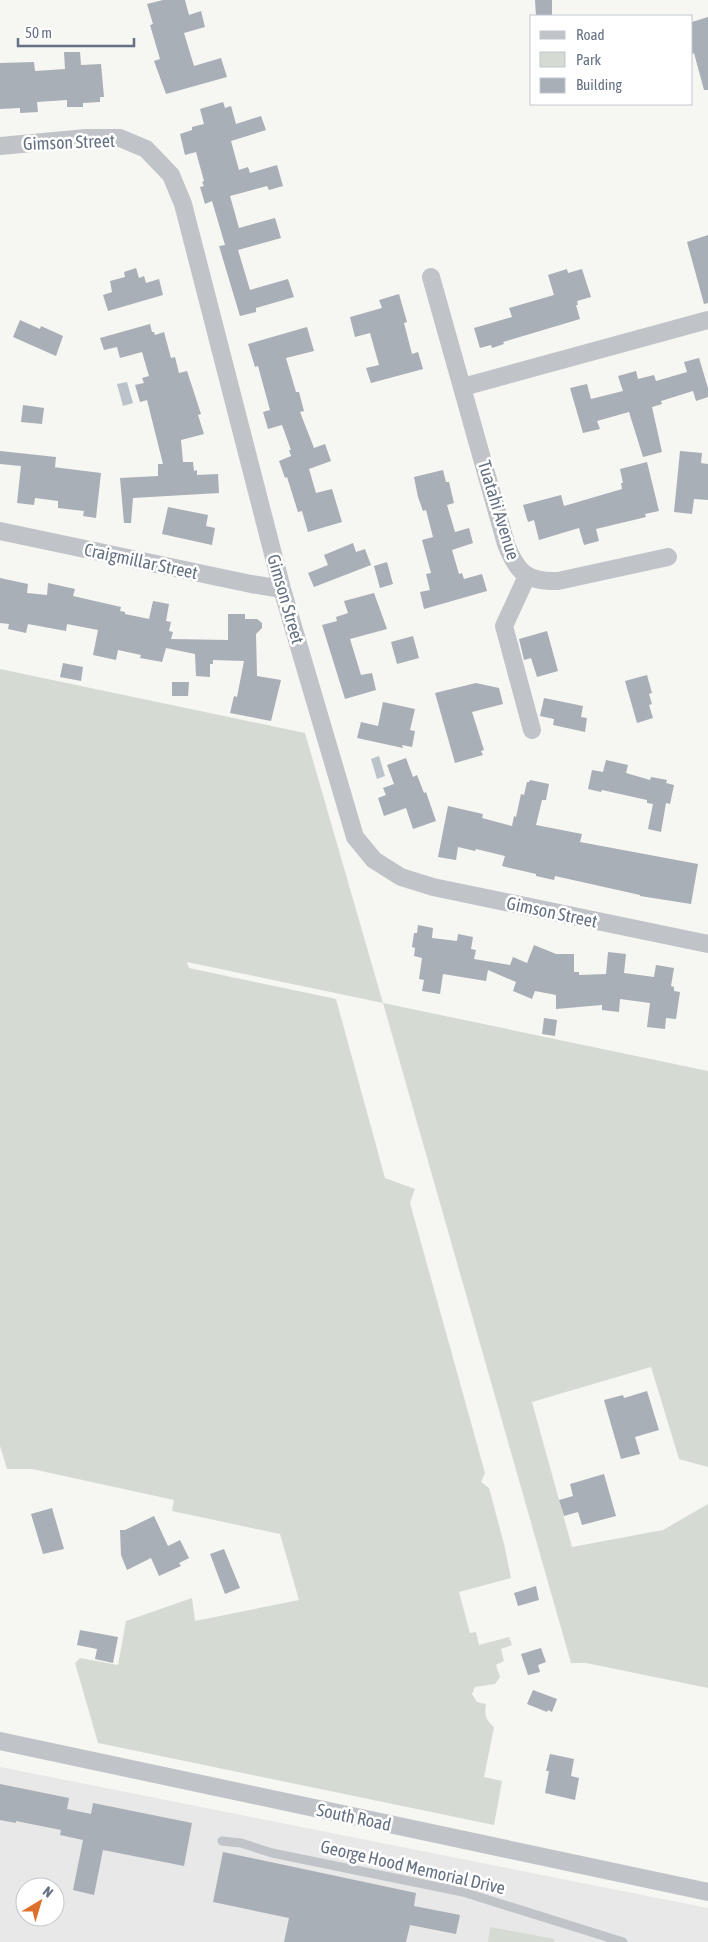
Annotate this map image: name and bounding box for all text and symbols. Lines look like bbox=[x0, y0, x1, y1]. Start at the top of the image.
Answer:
scale bar bbox=[18, 15, 134, 47]
legend bbox=[530, 15, 693, 105]
text: 50 m bbox=[25, 24, 52, 41]
text: Road bbox=[576, 26, 605, 43]
text: Park bbox=[576, 51, 601, 68]
text: Building bbox=[576, 76, 622, 93]
street label: Gimson Street bbox=[23, 130, 115, 154]
street label: Tuatahi Avenue bbox=[474, 458, 524, 562]
street label: Craigmillar Street bbox=[82, 539, 200, 583]
street label: Gimson Street bbox=[263, 552, 309, 646]
street label: Gimson Street bbox=[505, 892, 599, 932]
street label: South Road bbox=[315, 1799, 393, 1835]
street label: George Hood Memorial Drive bbox=[319, 1836, 507, 1898]
north arrow bbox=[15, 1877, 65, 1927]
text: N bbox=[40, 1883, 56, 1901]

